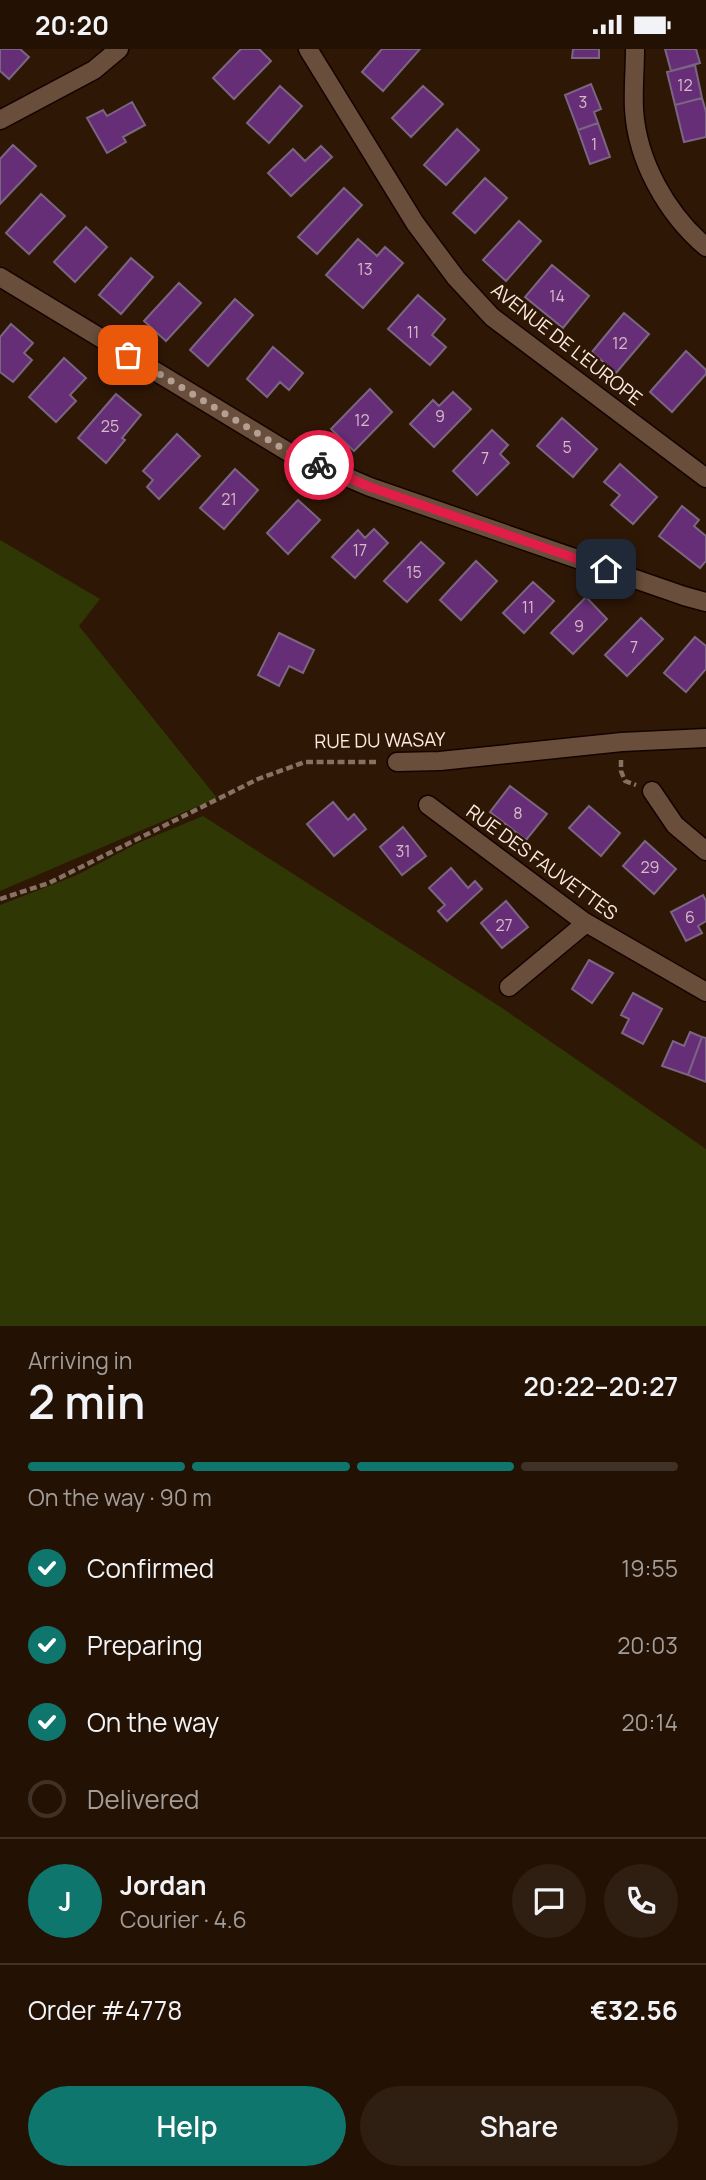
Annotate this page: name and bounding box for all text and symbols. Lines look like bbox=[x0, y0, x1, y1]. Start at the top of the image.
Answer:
text: 20:20 bbox=[35, 7, 109, 43]
house number: 12 bbox=[677, 74, 693, 96]
house number: 3 bbox=[579, 91, 587, 113]
house number: 1 bbox=[591, 133, 597, 155]
house number: 13 bbox=[357, 258, 373, 280]
street label: AVENUE DE L'EUROPE bbox=[486, 277, 648, 411]
house number: 14 bbox=[549, 285, 565, 307]
house number: 11 bbox=[407, 321, 419, 343]
pin bbox=[98, 325, 158, 385]
house number: 12 bbox=[612, 332, 628, 354]
icon: bag bbox=[109, 336, 147, 374]
house number: 9 bbox=[435, 405, 445, 427]
house number: 12 bbox=[354, 409, 370, 431]
house number: 25 bbox=[101, 415, 119, 437]
courier bbox=[284, 430, 354, 500]
house number: 5 bbox=[562, 436, 572, 458]
icon: bike bbox=[300, 446, 338, 484]
house number: 7 bbox=[481, 447, 489, 469]
house number: 21 bbox=[221, 488, 237, 510]
house number: 17 bbox=[353, 539, 367, 561]
pin bbox=[576, 539, 636, 599]
icon: home bbox=[587, 550, 625, 588]
house number: 15 bbox=[406, 561, 422, 583]
house number: 11 bbox=[522, 596, 534, 618]
house number: 9 bbox=[574, 615, 584, 637]
house number: 7 bbox=[630, 636, 638, 658]
street label: RUE DU WASAY bbox=[314, 726, 446, 754]
street label: RUE DES FAUVETTES bbox=[461, 798, 623, 926]
house number: 8 bbox=[513, 802, 523, 824]
house number: 31 bbox=[395, 840, 411, 862]
house number: 29 bbox=[640, 856, 660, 878]
house number: 6 bbox=[685, 906, 695, 928]
house number: 27 bbox=[495, 914, 513, 936]
text: Arriving in bbox=[28, 1344, 133, 1376]
text: 20:22–20:27 bbox=[524, 1368, 678, 1404]
text: 2 min bbox=[28, 1370, 145, 1433]
text: On the way · 90 m bbox=[28, 1481, 212, 1513]
icon: check bbox=[28, 1549, 66, 1587]
text: Confirmed bbox=[87, 1550, 214, 1586]
text: 19:55 bbox=[621, 1552, 678, 1584]
icon: check bbox=[28, 1626, 66, 1664]
text: Preparing bbox=[87, 1627, 203, 1663]
text: 20:03 bbox=[617, 1629, 678, 1661]
icon: check bbox=[28, 1703, 66, 1741]
text: On the way bbox=[87, 1704, 219, 1740]
text: 20:14 bbox=[621, 1706, 678, 1738]
text: Delivered bbox=[87, 1781, 199, 1817]
button: chat bbox=[512, 1864, 586, 1938]
button: phone bbox=[604, 1864, 678, 1938]
text: Jordan bbox=[120, 1867, 206, 1903]
text: J bbox=[58, 1883, 72, 1919]
text: Courier · 4.6 bbox=[120, 1903, 247, 1935]
text: Order #4778 bbox=[28, 1992, 182, 2028]
text: €32.56 bbox=[590, 1992, 678, 2028]
button: Help bbox=[28, 2086, 346, 2166]
button: Share bbox=[360, 2086, 678, 2166]

